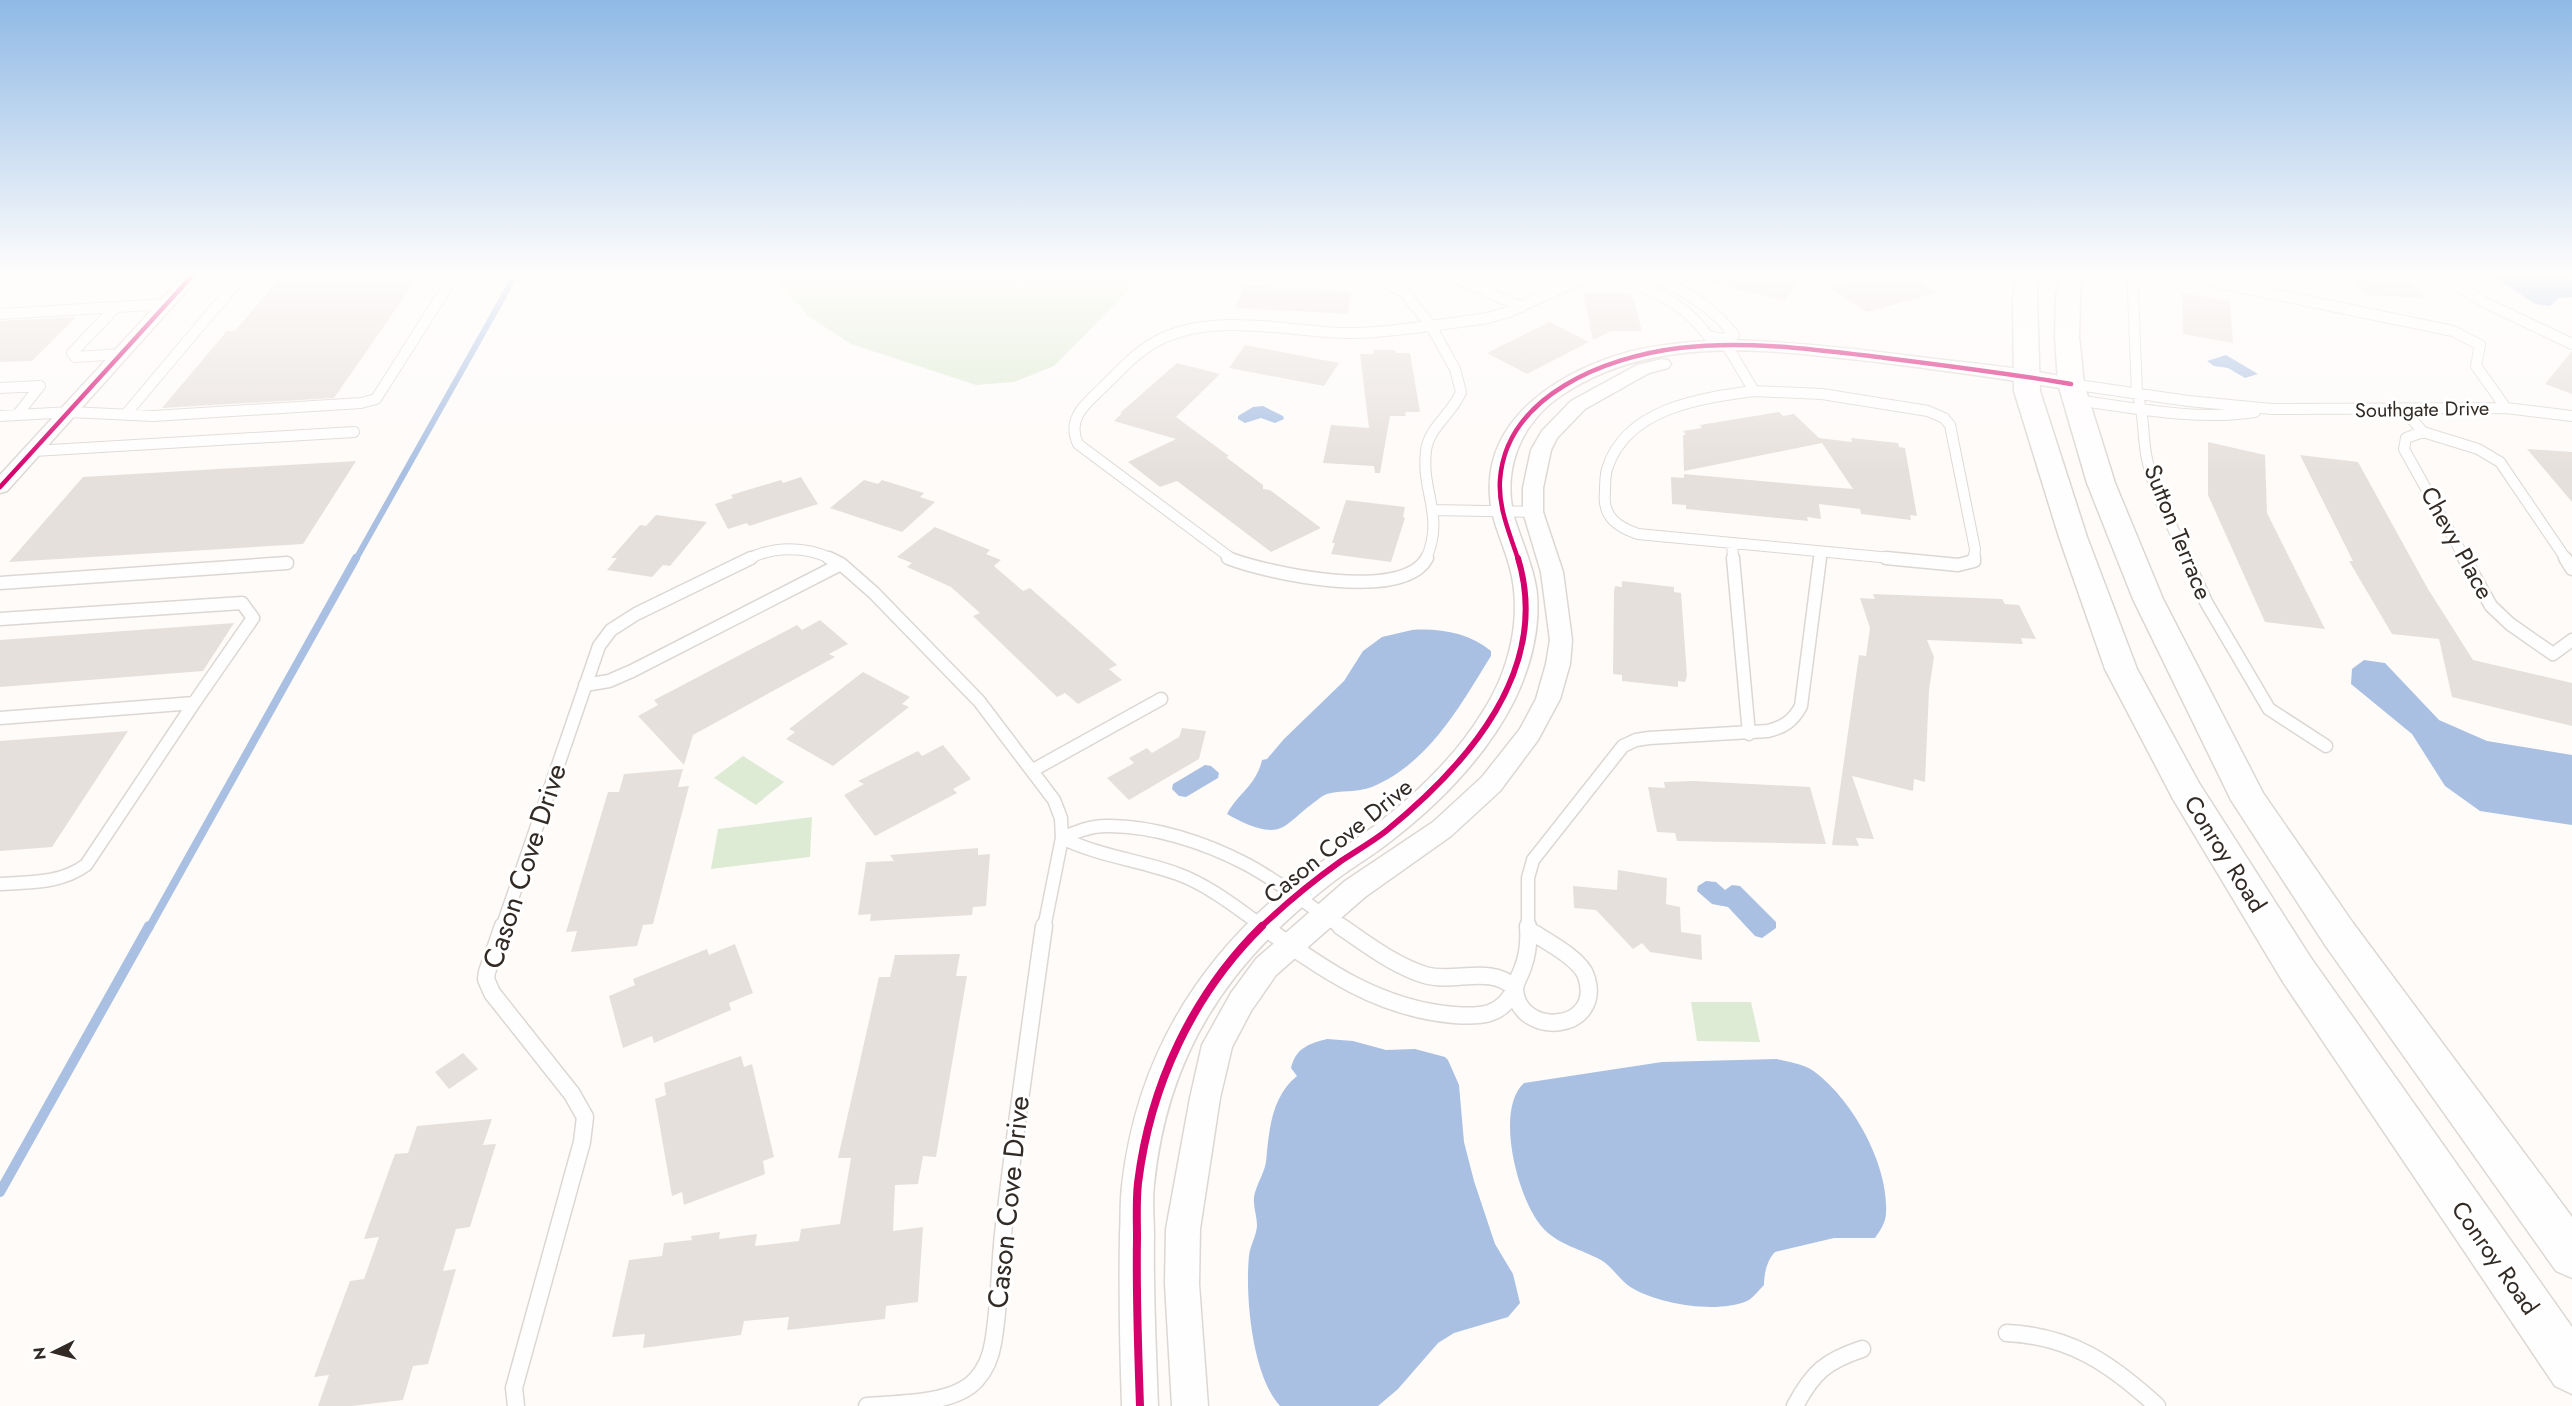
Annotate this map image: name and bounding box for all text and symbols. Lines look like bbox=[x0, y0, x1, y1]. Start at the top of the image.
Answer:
street label: Southgate Drive bbox=[2355, 394, 2489, 425]
street label: Sutton Terrace bbox=[2135, 459, 2222, 605]
street label: Chevy Place bbox=[2412, 480, 2503, 606]
street label: Cason Cove Drive bbox=[472, 758, 577, 974]
street label: Cason Cove Drive bbox=[1256, 769, 1420, 912]
street label: Conroy Road bbox=[2176, 788, 2275, 919]
street label: Cason Cove Drive bbox=[977, 1094, 1040, 1310]
street label: Conroy Road bbox=[2443, 1193, 2548, 1322]
north arrow bbox=[24, 1322, 84, 1382]
text: N bbox=[27, 1346, 52, 1361]

